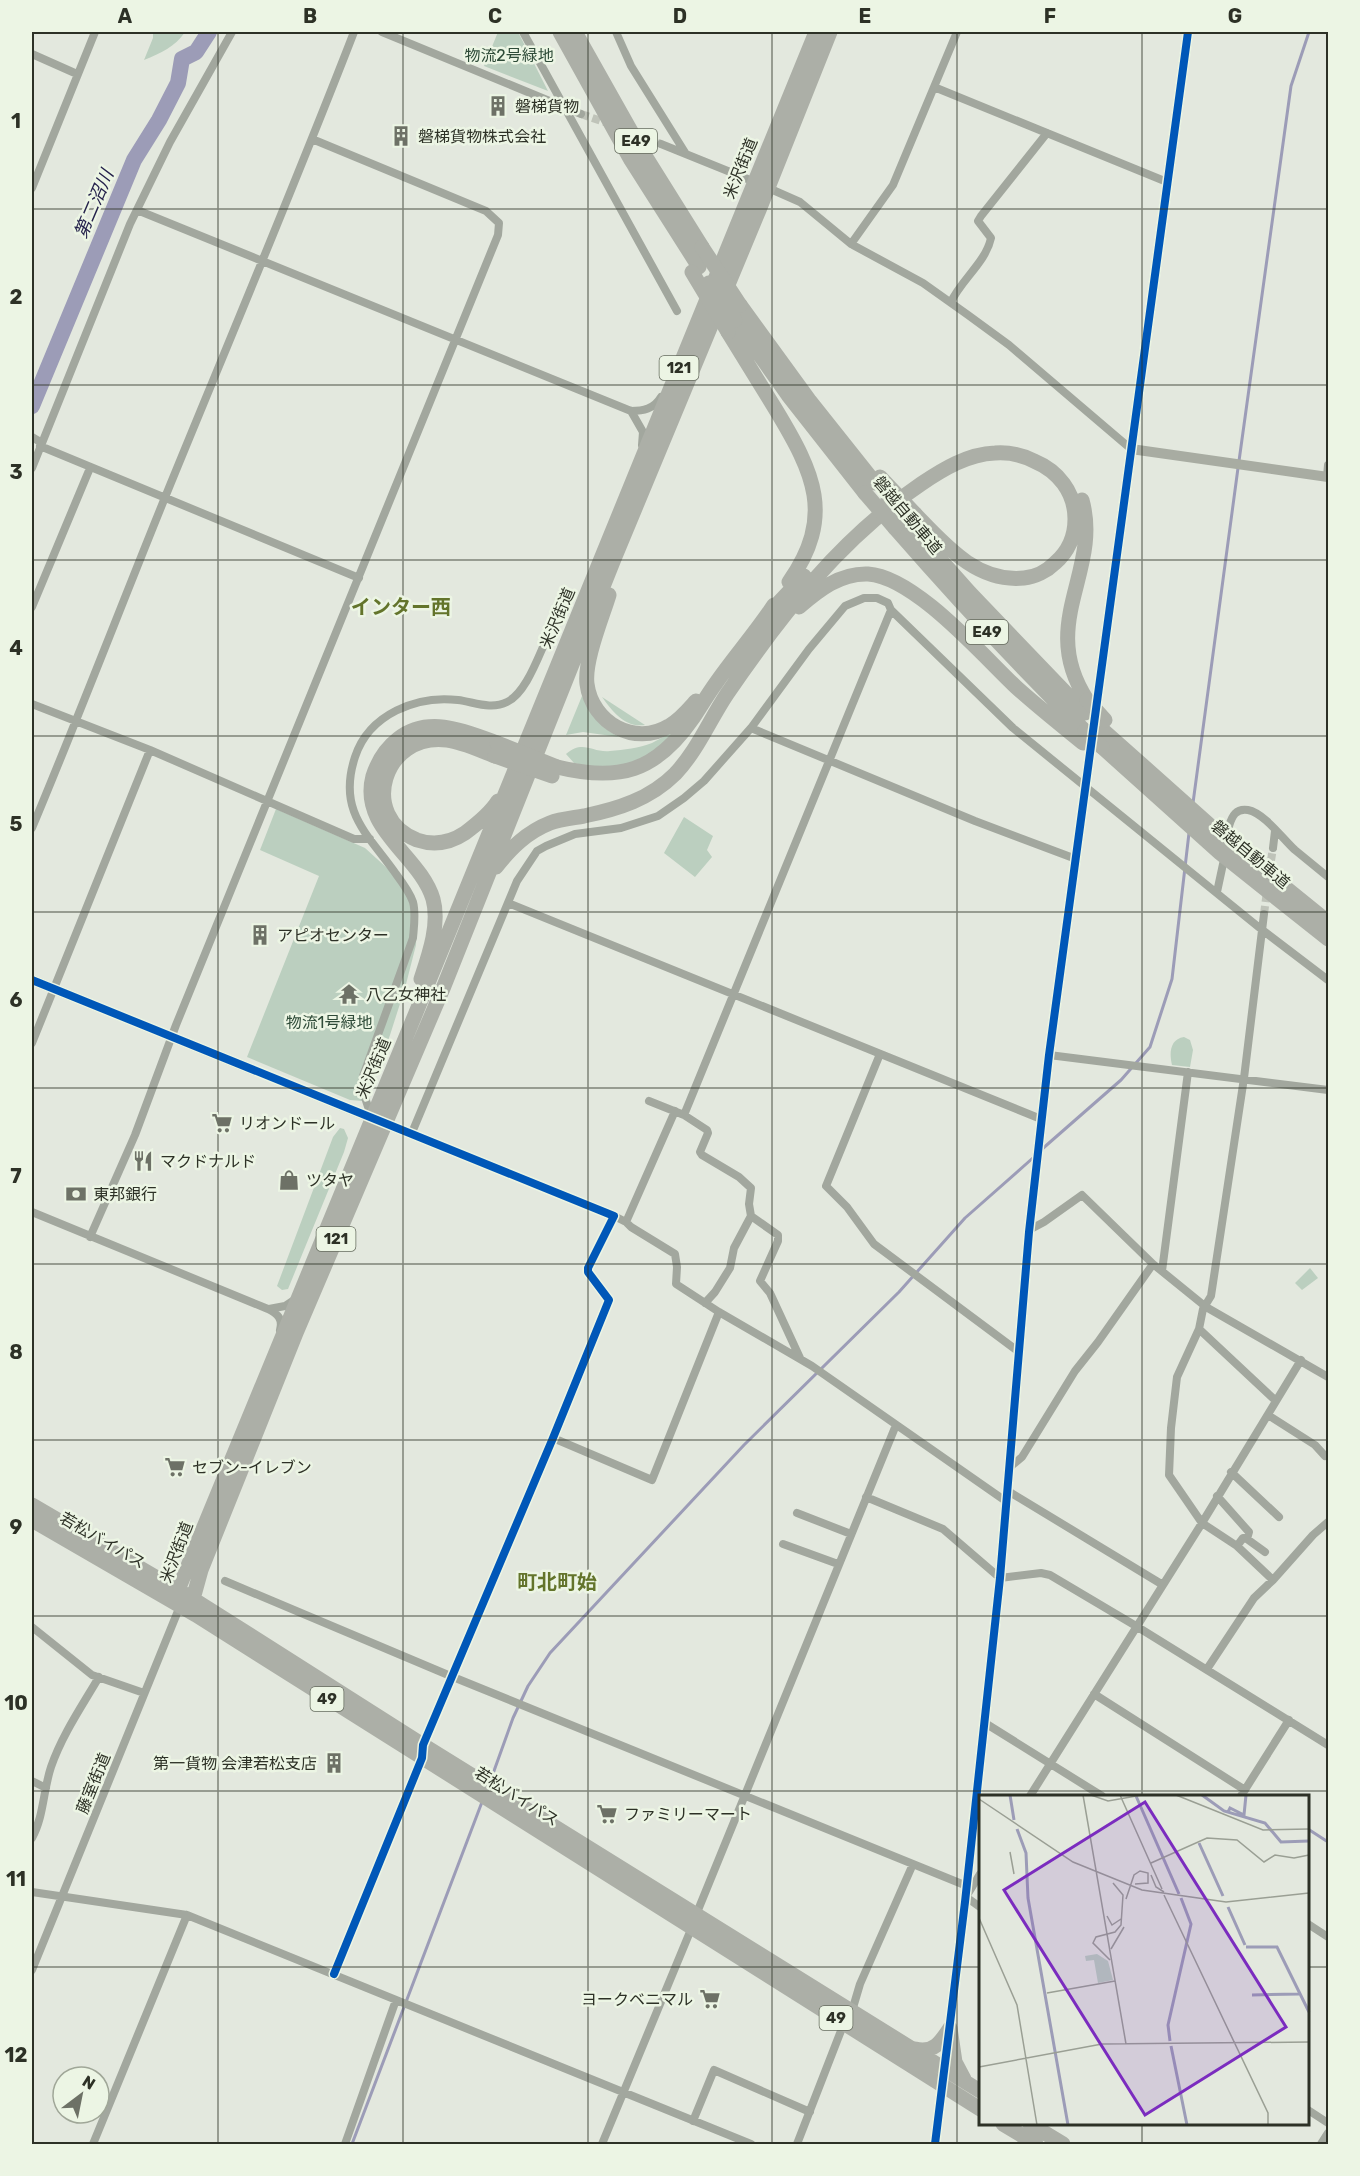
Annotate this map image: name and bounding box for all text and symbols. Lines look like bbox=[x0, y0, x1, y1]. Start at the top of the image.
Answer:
text: A bbox=[118, 4, 133, 28]
text: B bbox=[303, 4, 317, 28]
text: C bbox=[488, 4, 502, 28]
text: D bbox=[673, 4, 687, 28]
text: E bbox=[859, 4, 871, 28]
text: F bbox=[1044, 4, 1056, 28]
text: G bbox=[1228, 4, 1242, 28]
park label: 物流2号緑地 bbox=[464, 46, 554, 65]
building icon: 磐梯貨物 bbox=[486, 94, 510, 118]
place label: 磐梯貨物 bbox=[515, 97, 579, 116]
text: 1 bbox=[11, 109, 21, 133]
building icon: 磐梯貨物株式会社 bbox=[389, 124, 413, 148]
place label: 磐梯貨物株式会社 bbox=[418, 127, 546, 146]
road number: E49 bbox=[615, 129, 657, 153]
street label: 米沢街道 bbox=[720, 135, 761, 201]
water label: 第二沼川 bbox=[70, 165, 119, 241]
text: 2 bbox=[10, 285, 23, 309]
road number: 121 bbox=[660, 356, 698, 380]
text: 3 bbox=[9, 460, 23, 484]
street label: 磐越自動車道 bbox=[869, 472, 946, 558]
street label: 米沢街道 bbox=[536, 585, 579, 651]
district label: インター西 bbox=[351, 595, 451, 619]
road number: E49 bbox=[966, 620, 1008, 644]
text: 4 bbox=[9, 636, 23, 660]
text: 5 bbox=[10, 812, 23, 836]
street label: 磐越自動車道 bbox=[1208, 816, 1294, 893]
building icon: アピオセンター bbox=[248, 923, 272, 947]
place label: アピオセンター bbox=[277, 926, 389, 945]
temple icon: 八乙女神社 bbox=[337, 982, 361, 1006]
place label: 八乙女神社 bbox=[366, 985, 446, 1004]
text: 6 bbox=[9, 988, 23, 1012]
park label: 物流1号緑地 bbox=[286, 1013, 372, 1032]
street label: 米沢街道 bbox=[352, 1035, 395, 1101]
supermarket icon: リオンドール bbox=[210, 1111, 234, 1135]
place label: リオンドール bbox=[239, 1114, 335, 1133]
restaurant icon: マクドナルド bbox=[131, 1149, 155, 1173]
place label: マクドナルド bbox=[160, 1152, 256, 1171]
text: 7 bbox=[10, 1164, 22, 1188]
shop icon: ツタヤ bbox=[277, 1168, 301, 1192]
place label: ツタヤ bbox=[306, 1171, 354, 1190]
bank icon: 東邦銀行 bbox=[64, 1182, 88, 1206]
place label: 東邦銀行 bbox=[93, 1185, 157, 1204]
road number: 121 bbox=[316, 1227, 356, 1251]
text: 8 bbox=[9, 1340, 23, 1364]
supermarket icon: セブン-イレブン bbox=[163, 1455, 187, 1479]
place label: セブン-イレブン bbox=[192, 1458, 312, 1477]
street label: 若松バイパス bbox=[57, 1508, 149, 1573]
text: 9 bbox=[10, 1515, 23, 1539]
street label: 米沢街道 bbox=[156, 1519, 197, 1585]
district label: 町北町始 bbox=[517, 1570, 597, 1594]
road number: 49 bbox=[310, 1687, 344, 1711]
text: 10 bbox=[4, 1691, 28, 1715]
street label: 藤室街道 bbox=[73, 1750, 114, 1816]
building icon: 第一貨物 会津若松支店 bbox=[322, 1751, 346, 1775]
place label: 第一貨物 会津若松支店 bbox=[153, 1754, 317, 1773]
street label: 若松バイパス bbox=[471, 1763, 562, 1830]
inset map bbox=[979, 1795, 1309, 2125]
supermarket icon: ファミリーマート bbox=[595, 1802, 619, 1826]
place label: ファミリーマート bbox=[624, 1805, 752, 1824]
text: 11 bbox=[6, 1867, 26, 1891]
supermarket icon: ヨークベニマル bbox=[698, 1987, 722, 2011]
place label: ヨークベニマル bbox=[581, 1990, 693, 2009]
road number: 49 bbox=[820, 2006, 852, 2030]
text: 12 bbox=[5, 2043, 27, 2067]
north arrow bbox=[51, 2065, 111, 2125]
text: N bbox=[79, 2072, 99, 2094]

